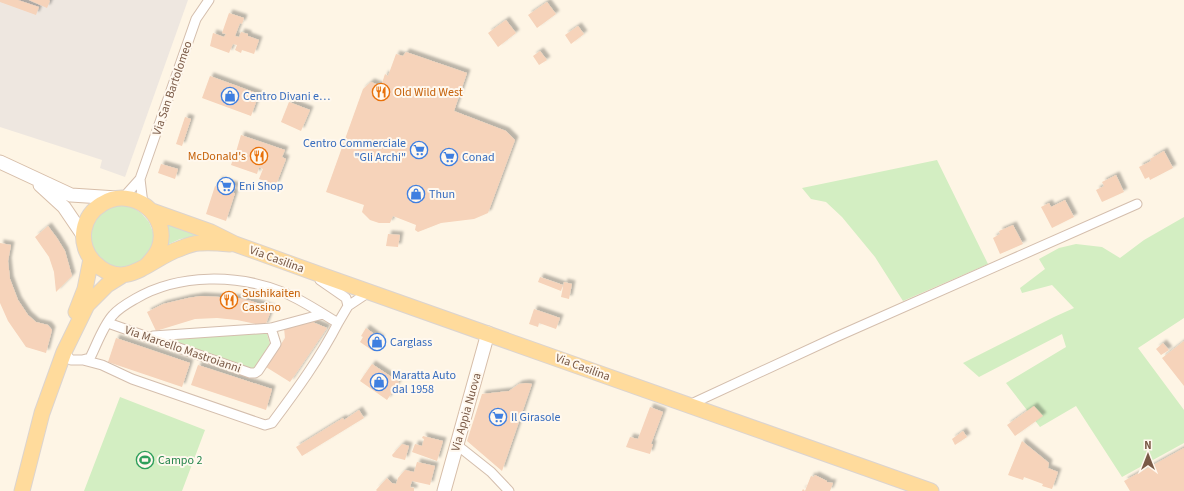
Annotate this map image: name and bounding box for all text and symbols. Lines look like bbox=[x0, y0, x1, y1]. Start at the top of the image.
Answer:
street label: Via San Bartolomeo bbox=[148, 39, 197, 138]
restaurant icon: Old Wild West bbox=[371, 82, 391, 102]
place label: Old Wild West bbox=[394, 84, 463, 101]
shop icon: Centro Divani e… bbox=[220, 86, 240, 106]
place label: Centro Divani e… bbox=[243, 88, 330, 105]
place label: Centro Commerciale "Gli Archi" bbox=[303, 135, 406, 166]
supermarket icon: Centro Commerciale "Gli Archi" bbox=[409, 140, 429, 160]
restaurant icon: McDonald's bbox=[249, 146, 269, 166]
supermarket icon: Conad bbox=[439, 147, 459, 167]
place label: McDonald's bbox=[188, 148, 246, 165]
place label: Conad bbox=[462, 149, 495, 166]
supermarket icon: Eni Shop bbox=[216, 176, 236, 196]
place label: Eni Shop bbox=[239, 178, 284, 195]
shop icon: Thun bbox=[406, 184, 426, 204]
place label: Thun bbox=[429, 186, 455, 203]
street label: Via Casilina bbox=[247, 242, 307, 277]
place label: Sushikaiten Cassino bbox=[242, 285, 301, 316]
restaurant icon: Sushikaiten Cassino bbox=[219, 290, 239, 310]
street label: Via Marcello Mastroianni bbox=[122, 322, 243, 377]
shop icon: Carglass bbox=[367, 332, 387, 352]
place label: Carglass bbox=[390, 334, 432, 351]
street label: Via Casilina bbox=[553, 350, 613, 385]
place label: Maratta Auto dal 1958 bbox=[392, 367, 456, 398]
street label: Via Appia Nuova bbox=[447, 371, 486, 453]
shop icon: Maratta Auto dal 1958 bbox=[369, 372, 389, 392]
supermarket icon: Il Girasole bbox=[488, 407, 508, 427]
place label: Il Girasole bbox=[511, 409, 560, 426]
north arrow bbox=[1128, 435, 1168, 475]
text: N bbox=[1144, 438, 1152, 453]
sports icon: Campo 2 bbox=[135, 450, 155, 470]
place label: Campo 2 bbox=[158, 452, 202, 469]

